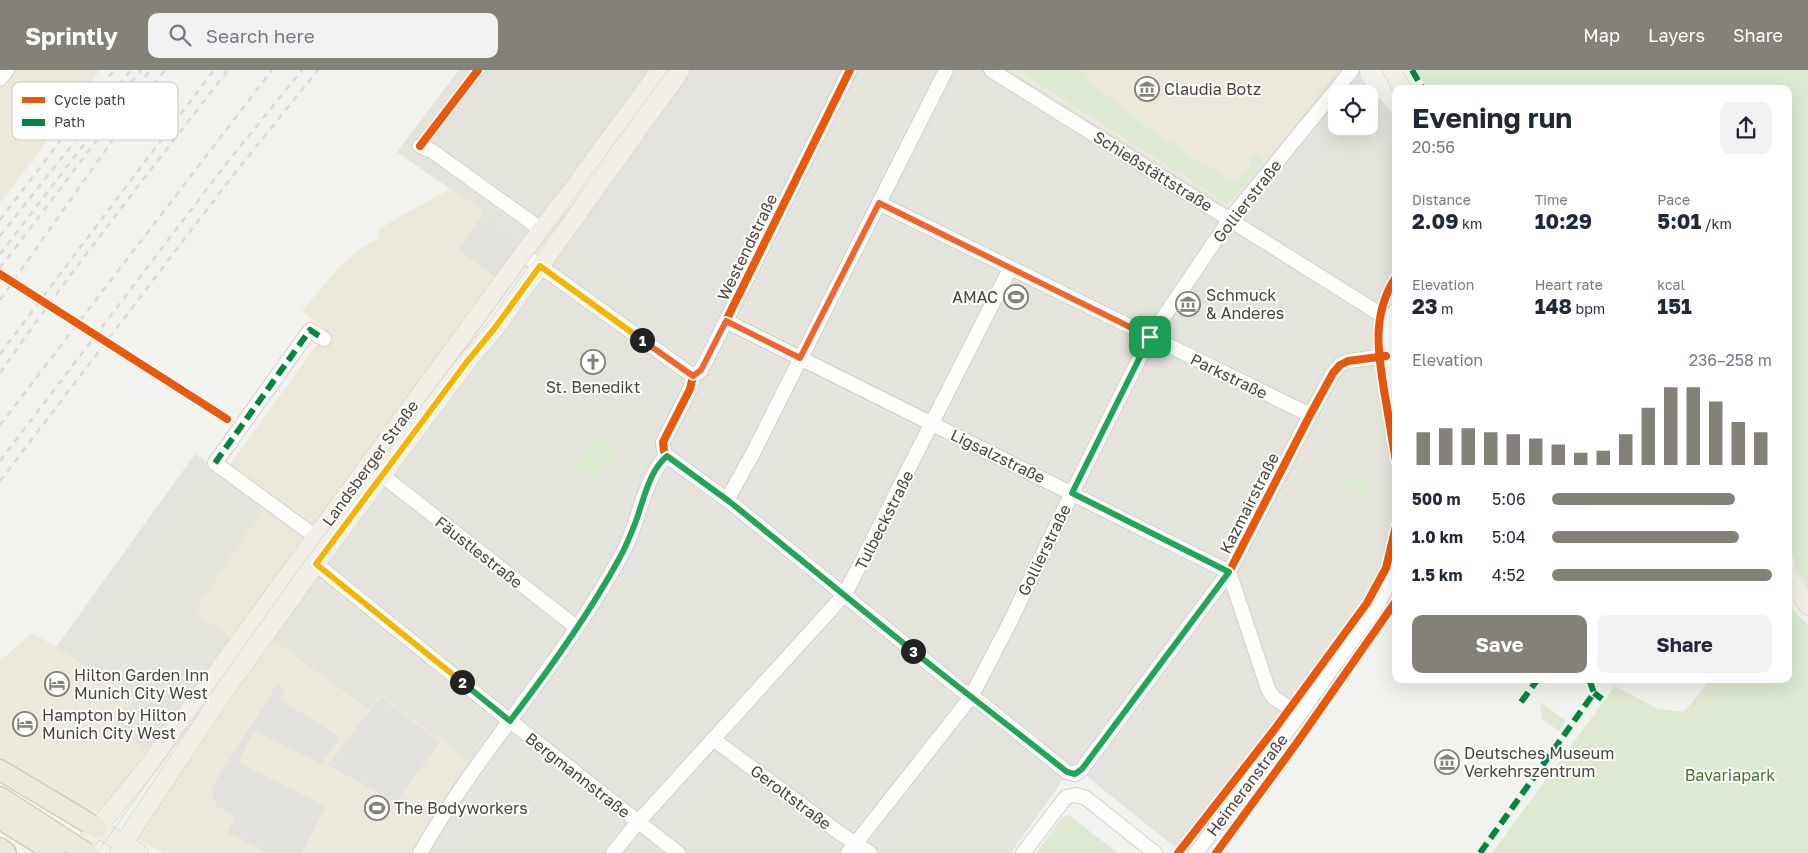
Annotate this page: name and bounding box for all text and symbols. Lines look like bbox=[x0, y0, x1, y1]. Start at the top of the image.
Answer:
search box bbox=[148, 13, 498, 58]
text: Sprintly bbox=[25, 21, 118, 50]
icon: search bbox=[166, 21, 194, 49]
text: Search here bbox=[206, 24, 315, 47]
text: Map bbox=[1583, 24, 1620, 46]
text: Layers bbox=[1648, 24, 1705, 46]
text: Share bbox=[1733, 24, 1783, 46]
museum icon: Claudia Botz bbox=[1134, 76, 1160, 102]
place label: Claudia Botz bbox=[1164, 79, 1261, 99]
legend bbox=[12, 82, 178, 140]
map controls bbox=[1328, 85, 1378, 135]
button: locate bbox=[1328, 85, 1378, 135]
text: Cycle path bbox=[54, 91, 125, 108]
text: Evening run bbox=[1412, 101, 1572, 134]
button: share bbox=[1720, 102, 1772, 154]
text: Path bbox=[54, 113, 85, 130]
street label: Schießstättstraße bbox=[1090, 126, 1216, 216]
text: 20:56 bbox=[1412, 137, 1455, 157]
street label: Gollierstraße bbox=[1208, 156, 1286, 246]
street label: Westendstraße bbox=[712, 190, 782, 304]
text: Distance bbox=[1412, 191, 1471, 208]
text: Time bbox=[1535, 191, 1568, 208]
text: Pace bbox=[1657, 191, 1690, 208]
text: 2.09 bbox=[1412, 208, 1459, 234]
text: 10:29 bbox=[1535, 208, 1592, 234]
text: 5:01 bbox=[1657, 208, 1701, 234]
text: km bbox=[1459, 215, 1482, 232]
text: /km bbox=[1701, 215, 1732, 232]
text: Elevation bbox=[1412, 276, 1474, 293]
text: Heart rate bbox=[1535, 276, 1603, 293]
text: kcal bbox=[1657, 276, 1685, 293]
sports icon: AMAC bbox=[1003, 284, 1029, 310]
place label: Schmuck & Anderes bbox=[1206, 285, 1284, 323]
place label: AMAC bbox=[952, 287, 998, 307]
museum icon: Schmuck & Anderes bbox=[1175, 291, 1201, 317]
text: 23 bbox=[1412, 293, 1438, 319]
text: 148 bbox=[1535, 293, 1572, 319]
text: 151 bbox=[1657, 293, 1692, 319]
text: m bbox=[1438, 300, 1454, 317]
text: bpm bbox=[1572, 300, 1605, 317]
pin bbox=[1129, 316, 1171, 358]
icon: arrive bbox=[1136, 323, 1164, 351]
pin: 1 bbox=[630, 328, 654, 352]
text: 1 bbox=[639, 332, 646, 349]
church icon: St. Benedikt bbox=[580, 349, 606, 375]
street label: Parkstraße bbox=[1187, 349, 1271, 403]
text: Elevation bbox=[1412, 350, 1483, 370]
text: 236–258 m bbox=[1689, 350, 1772, 370]
place label: St. Benedikt bbox=[546, 377, 640, 397]
street label: Landsberger Straße bbox=[318, 396, 422, 530]
street label: Ligsalzstraße bbox=[947, 424, 1049, 488]
street label: Kazmairstraße bbox=[1215, 449, 1283, 557]
street label: Tulbeckstraße bbox=[850, 467, 918, 573]
text: 500 m bbox=[1412, 489, 1461, 509]
text: 5:06 bbox=[1492, 489, 1526, 509]
street label: Gollierstraße bbox=[1013, 501, 1075, 599]
street label: Fäustlestraße bbox=[431, 512, 527, 592]
text: 1.0 km bbox=[1412, 527, 1463, 547]
text: 5:04 bbox=[1492, 527, 1526, 547]
text: 1.5 km bbox=[1412, 565, 1462, 585]
text: 4:52 bbox=[1492, 565, 1525, 585]
button: Save bbox=[1412, 615, 1587, 673]
button: Share bbox=[1597, 615, 1772, 673]
pin: 3 bbox=[900, 638, 926, 664]
text: 3 bbox=[909, 643, 918, 660]
place label: Hilton Garden Inn Munich City West bbox=[74, 665, 209, 703]
pin: 2 bbox=[450, 670, 474, 694]
hotel icon: Hilton Garden Inn Munich City West bbox=[44, 671, 70, 697]
text: 2 bbox=[458, 674, 467, 691]
place label: Hampton by Hilton Munich City West bbox=[42, 705, 187, 743]
hotel icon: Hampton by Hilton Munich City West bbox=[12, 711, 38, 737]
street label: Bergmannstraße bbox=[522, 728, 634, 822]
street label: Heimeranstraße bbox=[1202, 730, 1292, 840]
place label: Deutsches Museum Verkehrszentrum bbox=[1464, 743, 1614, 781]
museum icon: Deutsches Museum Verkehrszentrum bbox=[1434, 749, 1460, 775]
street label: Geroltstraße bbox=[747, 760, 835, 834]
park label: Bavariapark bbox=[1685, 765, 1775, 785]
sports icon: The Bodyworkers bbox=[364, 795, 390, 821]
place label: The Bodyworkers bbox=[394, 798, 528, 818]

